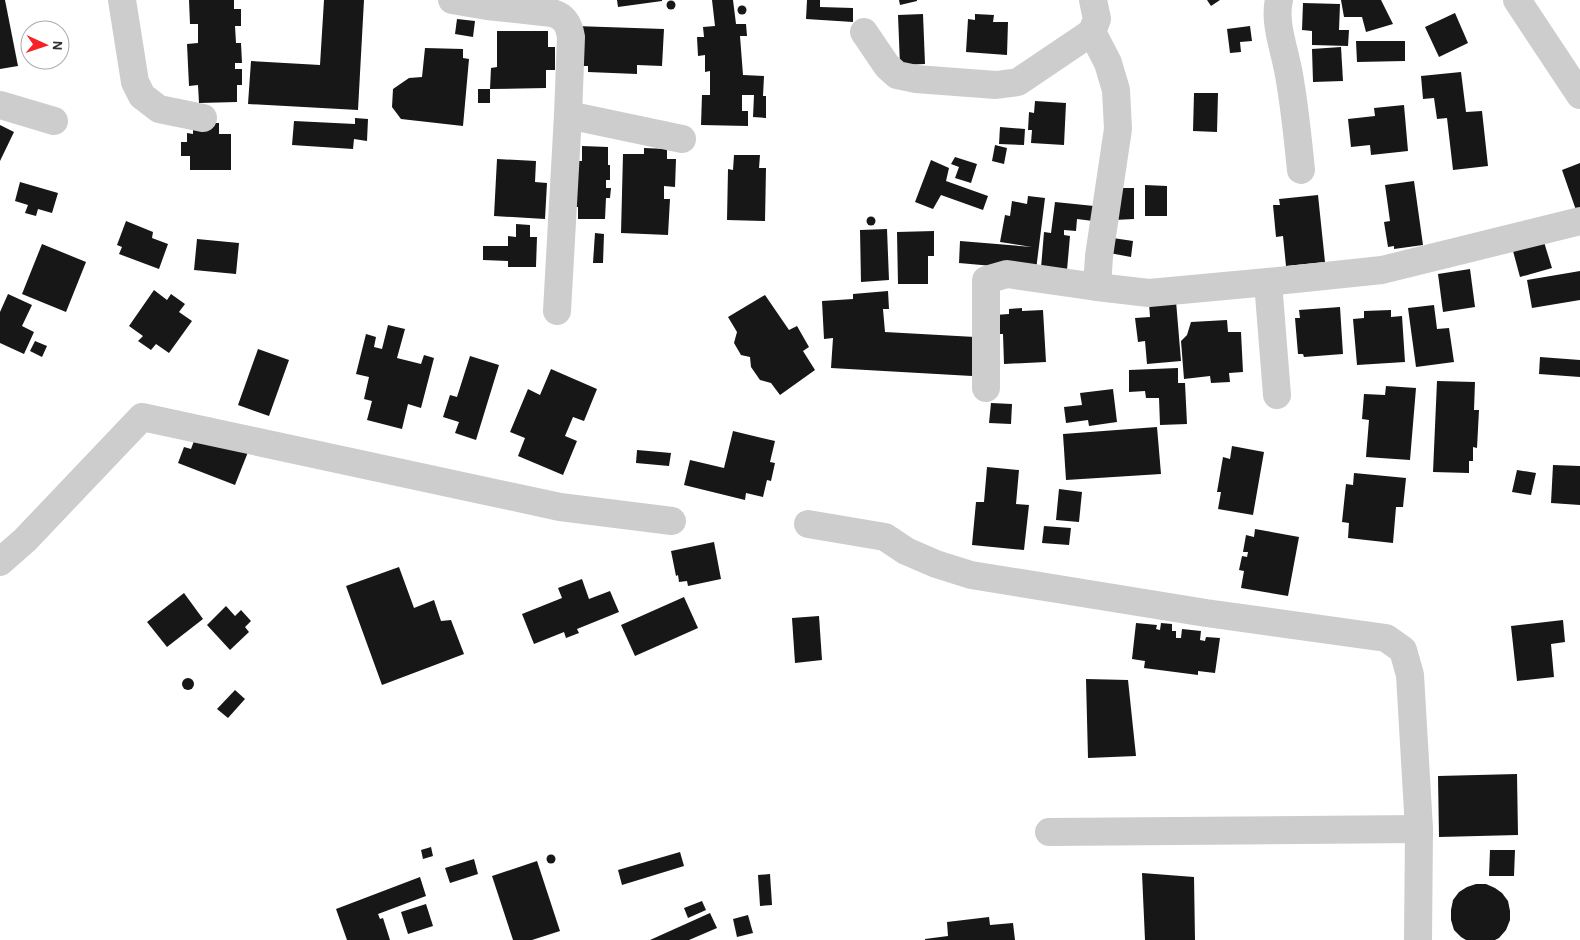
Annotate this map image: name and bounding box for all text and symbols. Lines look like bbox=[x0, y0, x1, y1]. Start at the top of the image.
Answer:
north arrow bbox=[20, 20, 70, 70]
text: N bbox=[50, 40, 64, 51]

